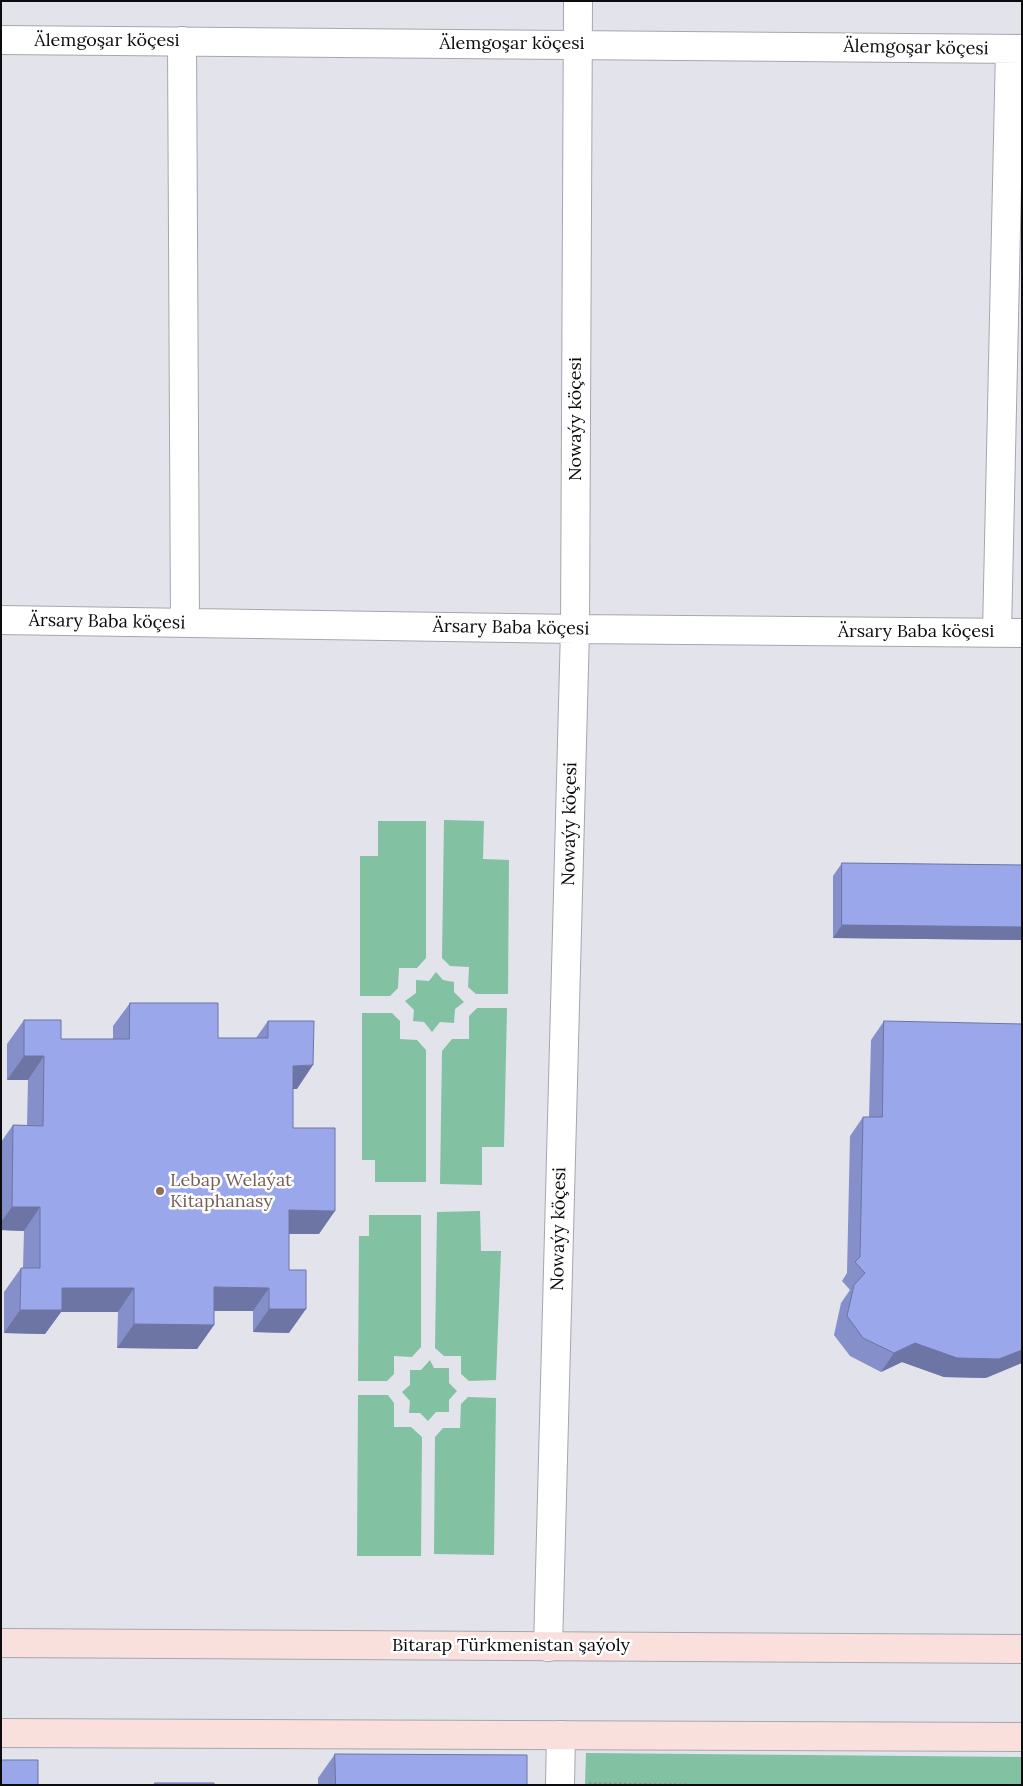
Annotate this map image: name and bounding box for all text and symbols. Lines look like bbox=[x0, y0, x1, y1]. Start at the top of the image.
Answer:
street label: Älemgoşar köçesi bbox=[34, 30, 180, 52]
street label: Älemgoşar köçesi bbox=[439, 33, 585, 55]
street label: Älemgoşar köçesi bbox=[843, 36, 989, 60]
street label: Nowaýy köçesi bbox=[565, 357, 587, 481]
street label: Ärsary Baba köçesi bbox=[28, 610, 186, 634]
street label: Ärsary Baba köçesi bbox=[432, 616, 590, 640]
street label: Ärsary Baba köçesi bbox=[838, 621, 994, 643]
street label: Nowaýy köçesi bbox=[558, 762, 582, 886]
street label: Nowaýy köçesi bbox=[547, 1167, 571, 1291]
place label: Lebap Welaýat Kitaphanasy bbox=[170, 1170, 292, 1212]
marker: Lebap Welaýat Kitaphanasy bbox=[154, 1185, 166, 1197]
street label: Bitarap Türkmenistan şaýoly bbox=[392, 1635, 630, 1657]

